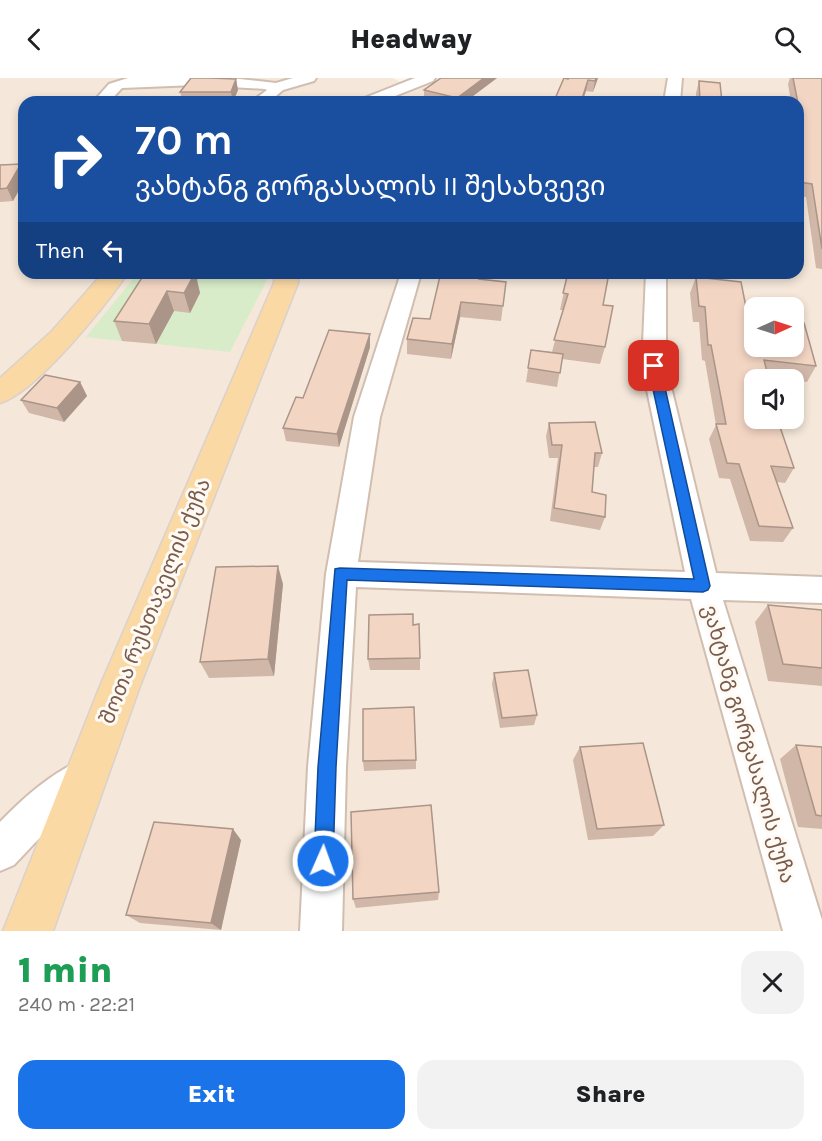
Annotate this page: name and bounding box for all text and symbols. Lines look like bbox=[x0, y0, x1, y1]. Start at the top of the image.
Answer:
icon: back bbox=[18, 23, 51, 56]
text: Headway bbox=[350, 23, 472, 55]
icon: search bbox=[771, 23, 804, 56]
text: 70 m bbox=[135, 115, 233, 165]
icon: right bbox=[36, 120, 114, 198]
text: ვახტანგ გორგასალის II შესახვევი bbox=[135, 170, 606, 202]
icon: left bbox=[97, 234, 130, 267]
text: Then bbox=[36, 238, 85, 264]
north arrow bbox=[744, 297, 804, 357]
map controls bbox=[744, 297, 804, 429]
pin bbox=[628, 340, 679, 391]
icon: arrive bbox=[637, 349, 670, 382]
button: sound bbox=[744, 369, 804, 429]
street label: შოთა რუსთაველის ქუჩა bbox=[95, 475, 216, 727]
street label: ვახტანგ გორგასალის ქუჩა bbox=[697, 602, 800, 886]
position arrow bbox=[291, 829, 355, 893]
text: 1 min bbox=[18, 949, 112, 991]
button: close bbox=[741, 951, 804, 1014]
text: 240 m · 22:21 bbox=[18, 993, 135, 1016]
button: Exit bbox=[18, 1060, 405, 1129]
button: Share bbox=[417, 1060, 804, 1129]

